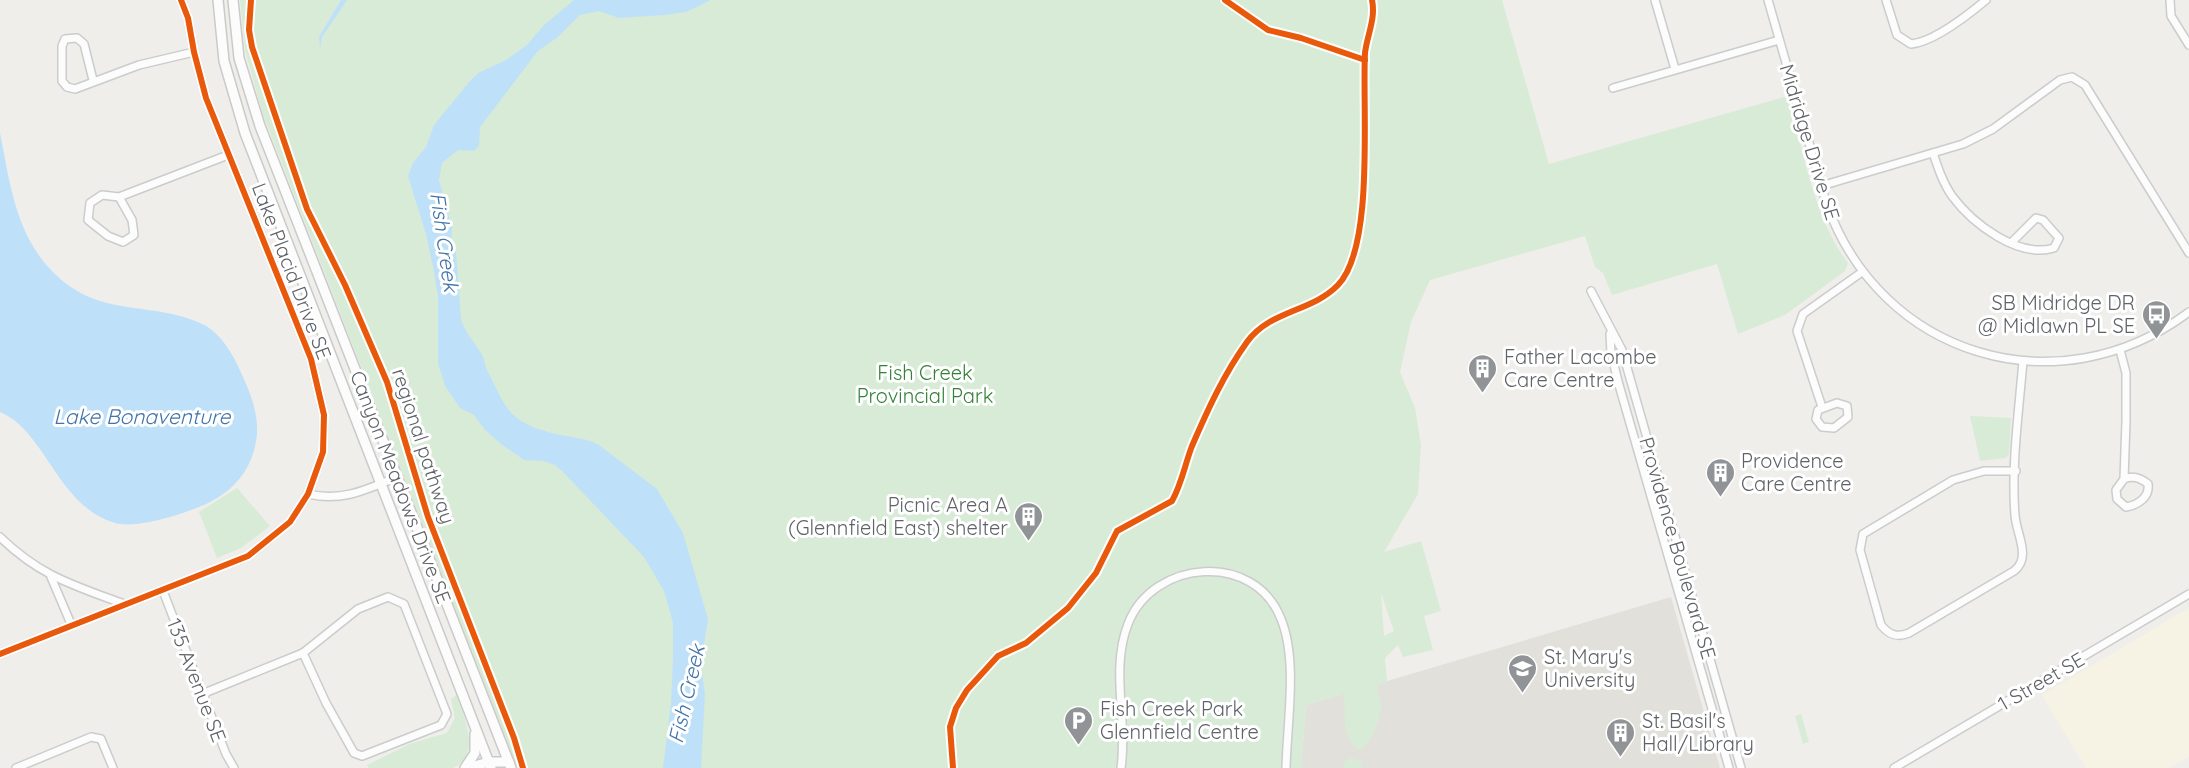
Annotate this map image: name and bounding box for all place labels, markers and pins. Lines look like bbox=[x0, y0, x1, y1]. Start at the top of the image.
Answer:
place label: SB Midridge DR @ Midlawn PL SE bbox=[1978, 290, 2135, 338]
bus stop icon: SB Midridge DR @ Midlawn PL SE bbox=[2140, 298, 2172, 340]
place label: Father Lacombe Care Centre bbox=[1504, 344, 1657, 392]
building icon: Father Lacombe Care Centre bbox=[1467, 352, 1499, 394]
place label: Providence Care Centre bbox=[1741, 448, 1851, 496]
building icon: Providence Care Centre bbox=[1704, 456, 1736, 498]
place label: Picnic Area A (Glennfield East) shelter bbox=[788, 492, 1008, 540]
building icon: Picnic Area A (Glennfield East) shelter bbox=[1013, 500, 1045, 542]
place label: St. Mary's University bbox=[1544, 644, 1635, 692]
school or university icon: St. Mary's University bbox=[1507, 652, 1539, 694]
place label: Fish Creek Park Glennfield Centre bbox=[1100, 696, 1259, 744]
parking icon: Fish Creek Park Glennfield Centre bbox=[1063, 704, 1095, 746]
place label: St. Basil's Hall/Library bbox=[1642, 708, 1754, 756]
building icon: St. Basil's Hall/Library bbox=[1605, 716, 1637, 758]

